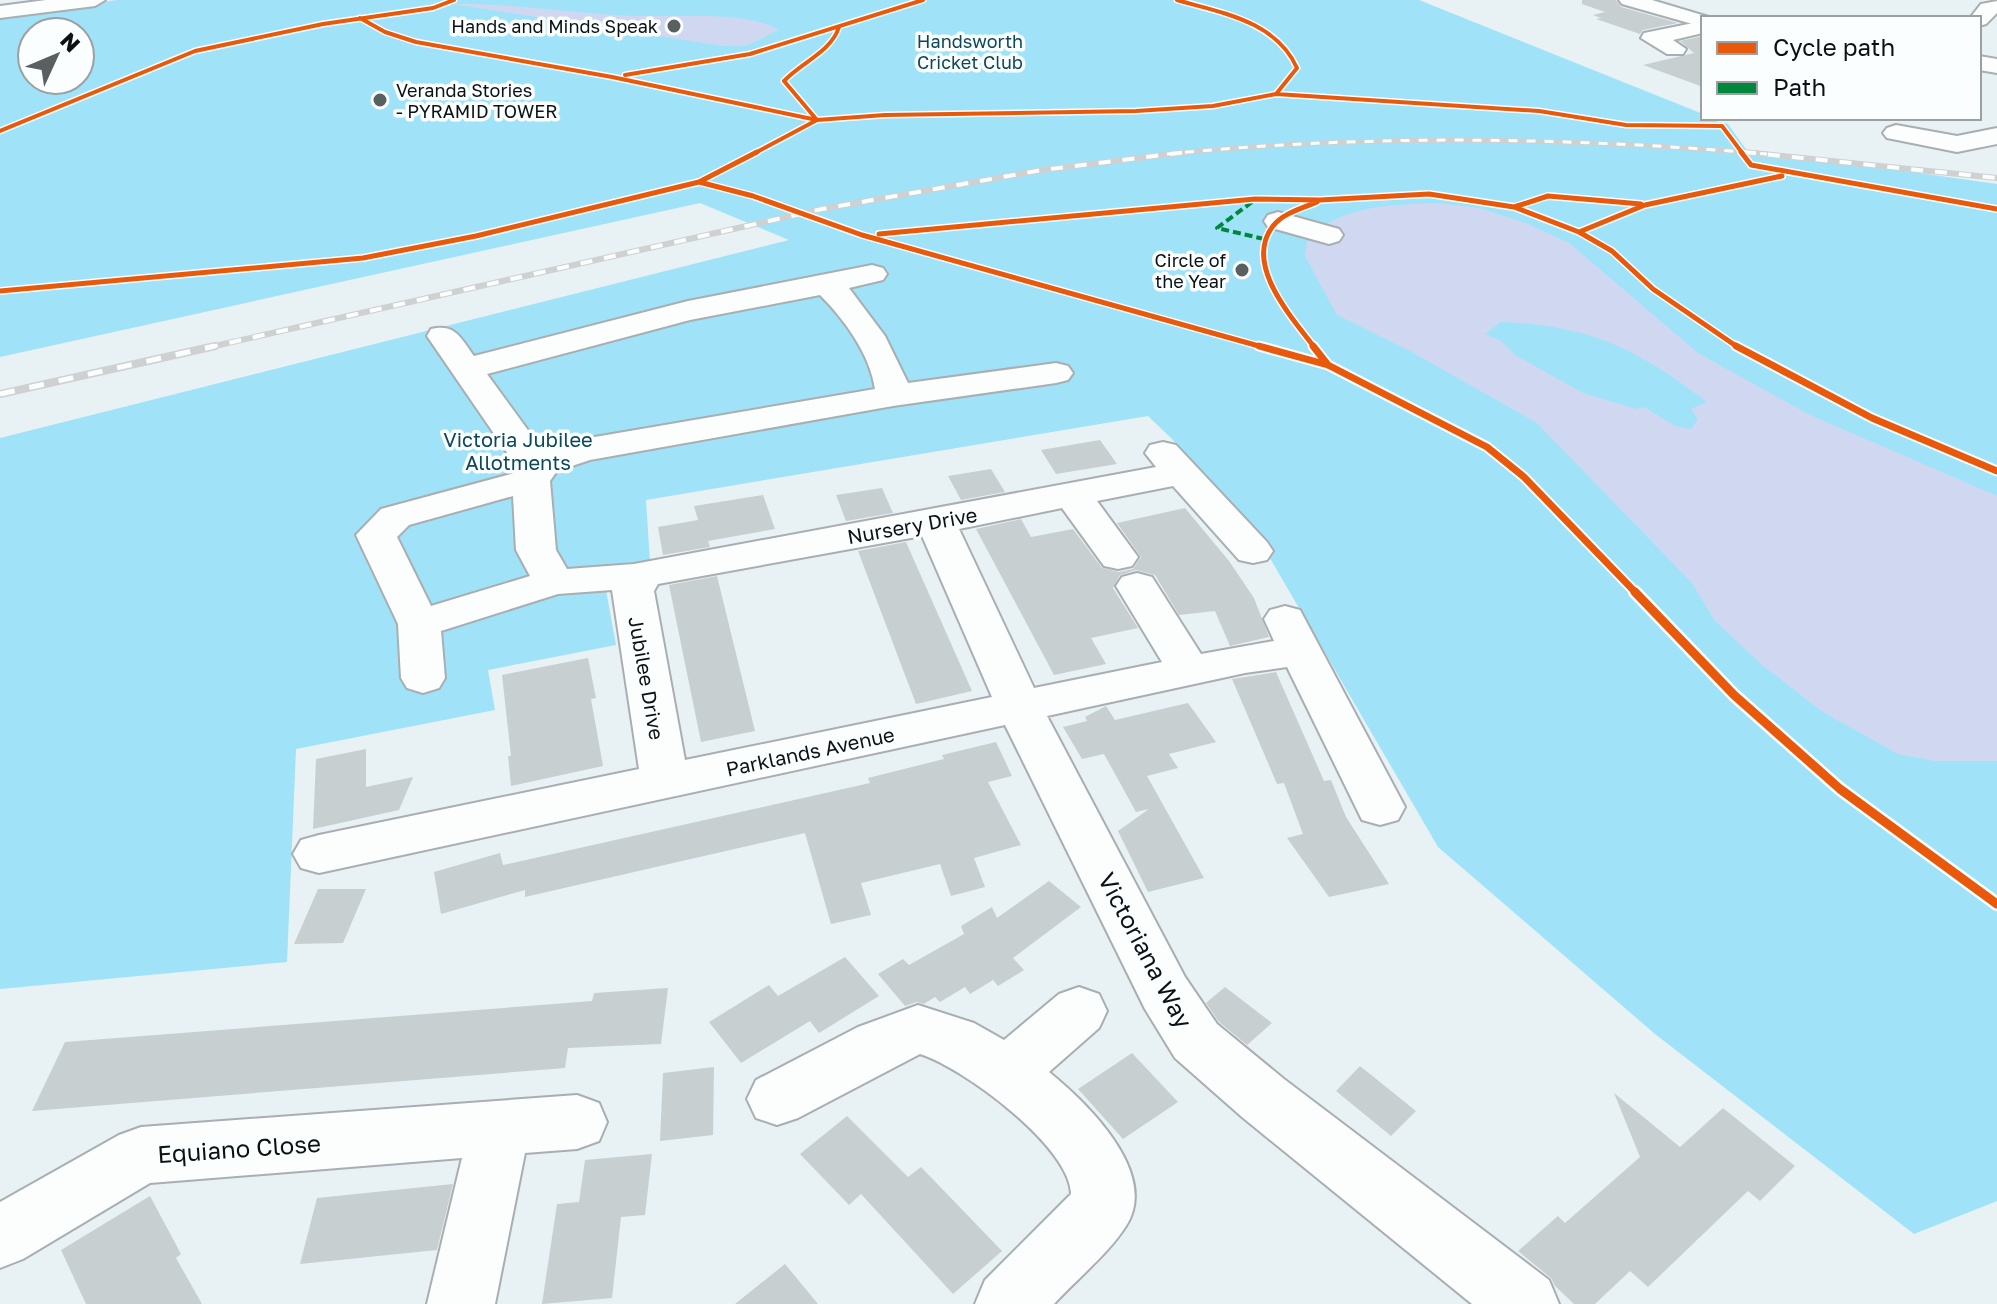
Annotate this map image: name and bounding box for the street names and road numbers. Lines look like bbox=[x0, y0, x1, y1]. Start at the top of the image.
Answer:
street label: Nursery Drive bbox=[845, 502, 979, 548]
street label: Jubilee Drive bbox=[624, 614, 670, 742]
street label: Parklands Avenue bbox=[723, 721, 897, 781]
street label: Victoriana Way bbox=[1093, 867, 1199, 1033]
street label: Equiano Close bbox=[156, 1128, 322, 1168]

